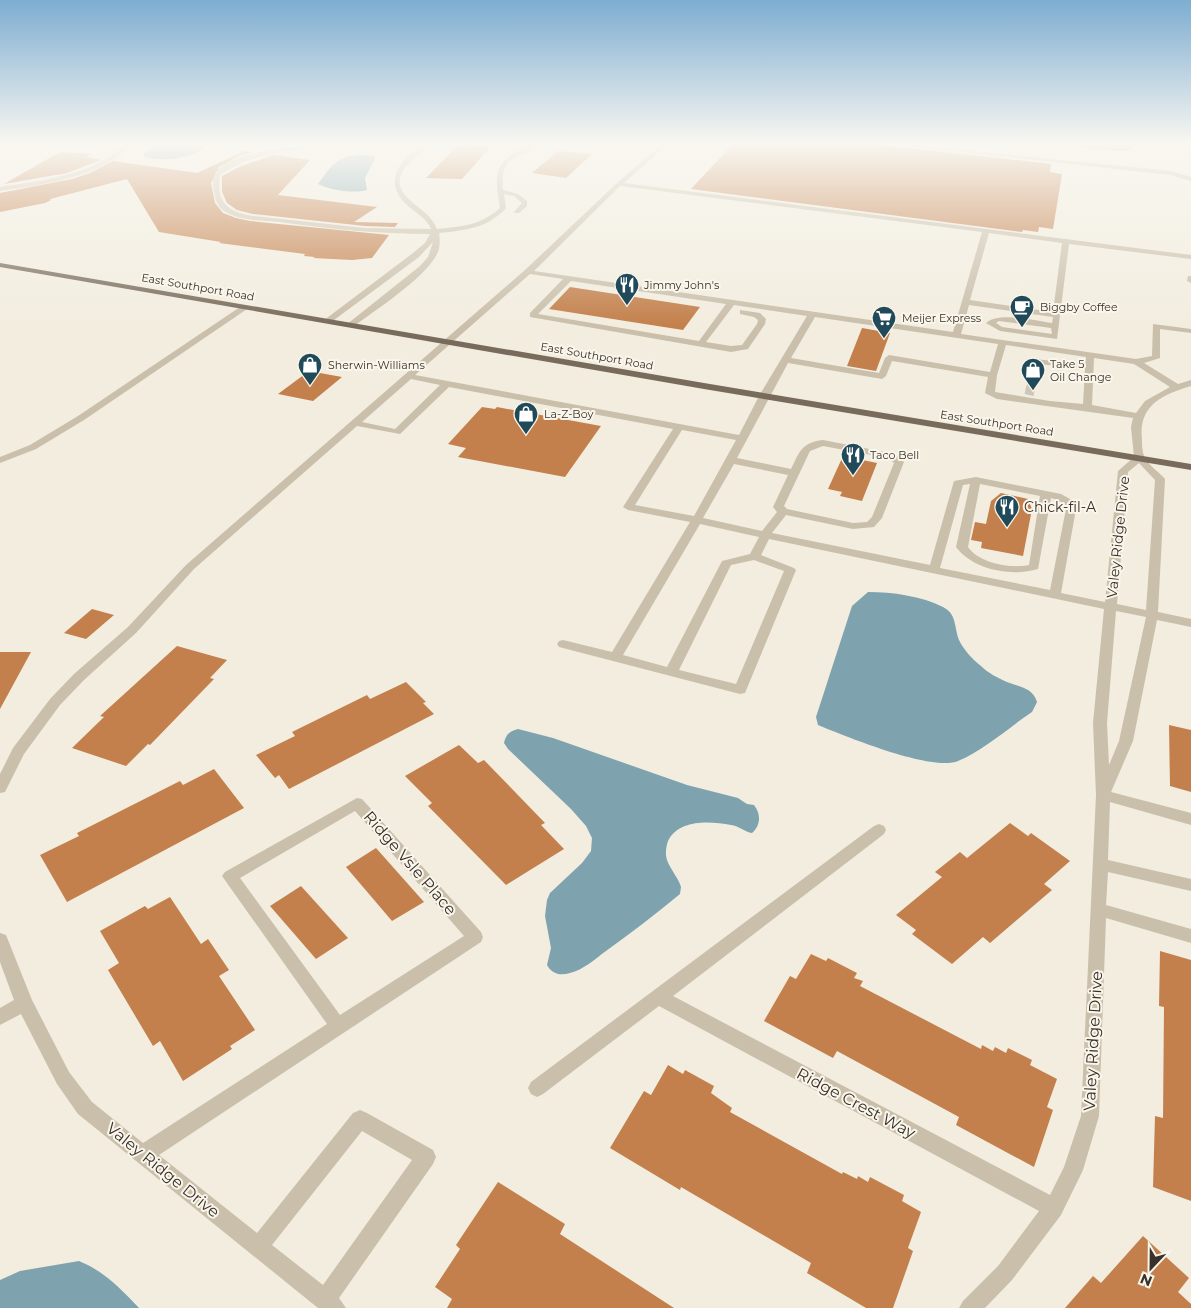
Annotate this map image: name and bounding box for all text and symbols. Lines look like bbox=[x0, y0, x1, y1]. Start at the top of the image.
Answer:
street label: East Southport Road bbox=[140, 270, 256, 304]
restaurant icon: Jimmy John's bbox=[614, 272, 640, 306]
place label: Jimmy John's bbox=[643, 278, 720, 292]
cafe icon: Biggby Coffee bbox=[1009, 294, 1035, 328]
place label: Biggby Coffee bbox=[1040, 300, 1118, 314]
supermarket icon: Meijer Express bbox=[871, 305, 897, 339]
place label: Meijer Express bbox=[902, 311, 982, 325]
street label: East Southport Road bbox=[539, 339, 655, 373]
shop icon: Sherwin-Williams bbox=[297, 352, 323, 386]
shop icon: Take 5 Oil Change bbox=[1020, 357, 1046, 391]
place label: Take 5 Oil Change bbox=[1050, 357, 1112, 384]
place label: Sherwin-Williams bbox=[328, 358, 425, 372]
shop icon: La-Z-Boy bbox=[513, 401, 539, 435]
place label: La-Z-Boy bbox=[544, 407, 593, 421]
street label: East Southport Road bbox=[939, 407, 1055, 439]
restaurant icon: Taco Bell bbox=[840, 442, 866, 476]
place label: Taco Bell bbox=[870, 448, 919, 462]
street label: Valey Ridge Drive bbox=[1103, 475, 1133, 599]
restaurant icon: Chick-fil-A bbox=[994, 494, 1020, 528]
place label: Chick-fil-A bbox=[1024, 498, 1097, 516]
street label: Ridge Vsle Place bbox=[360, 807, 460, 919]
street label: Valey Ridge Drive bbox=[1080, 971, 1106, 1111]
street label: Ridge Crest Way bbox=[793, 1064, 919, 1143]
street label: Valey Ridge Drive bbox=[103, 1119, 223, 1221]
north arrow bbox=[1126, 1243, 1176, 1293]
text: N bbox=[1138, 1270, 1155, 1291]

